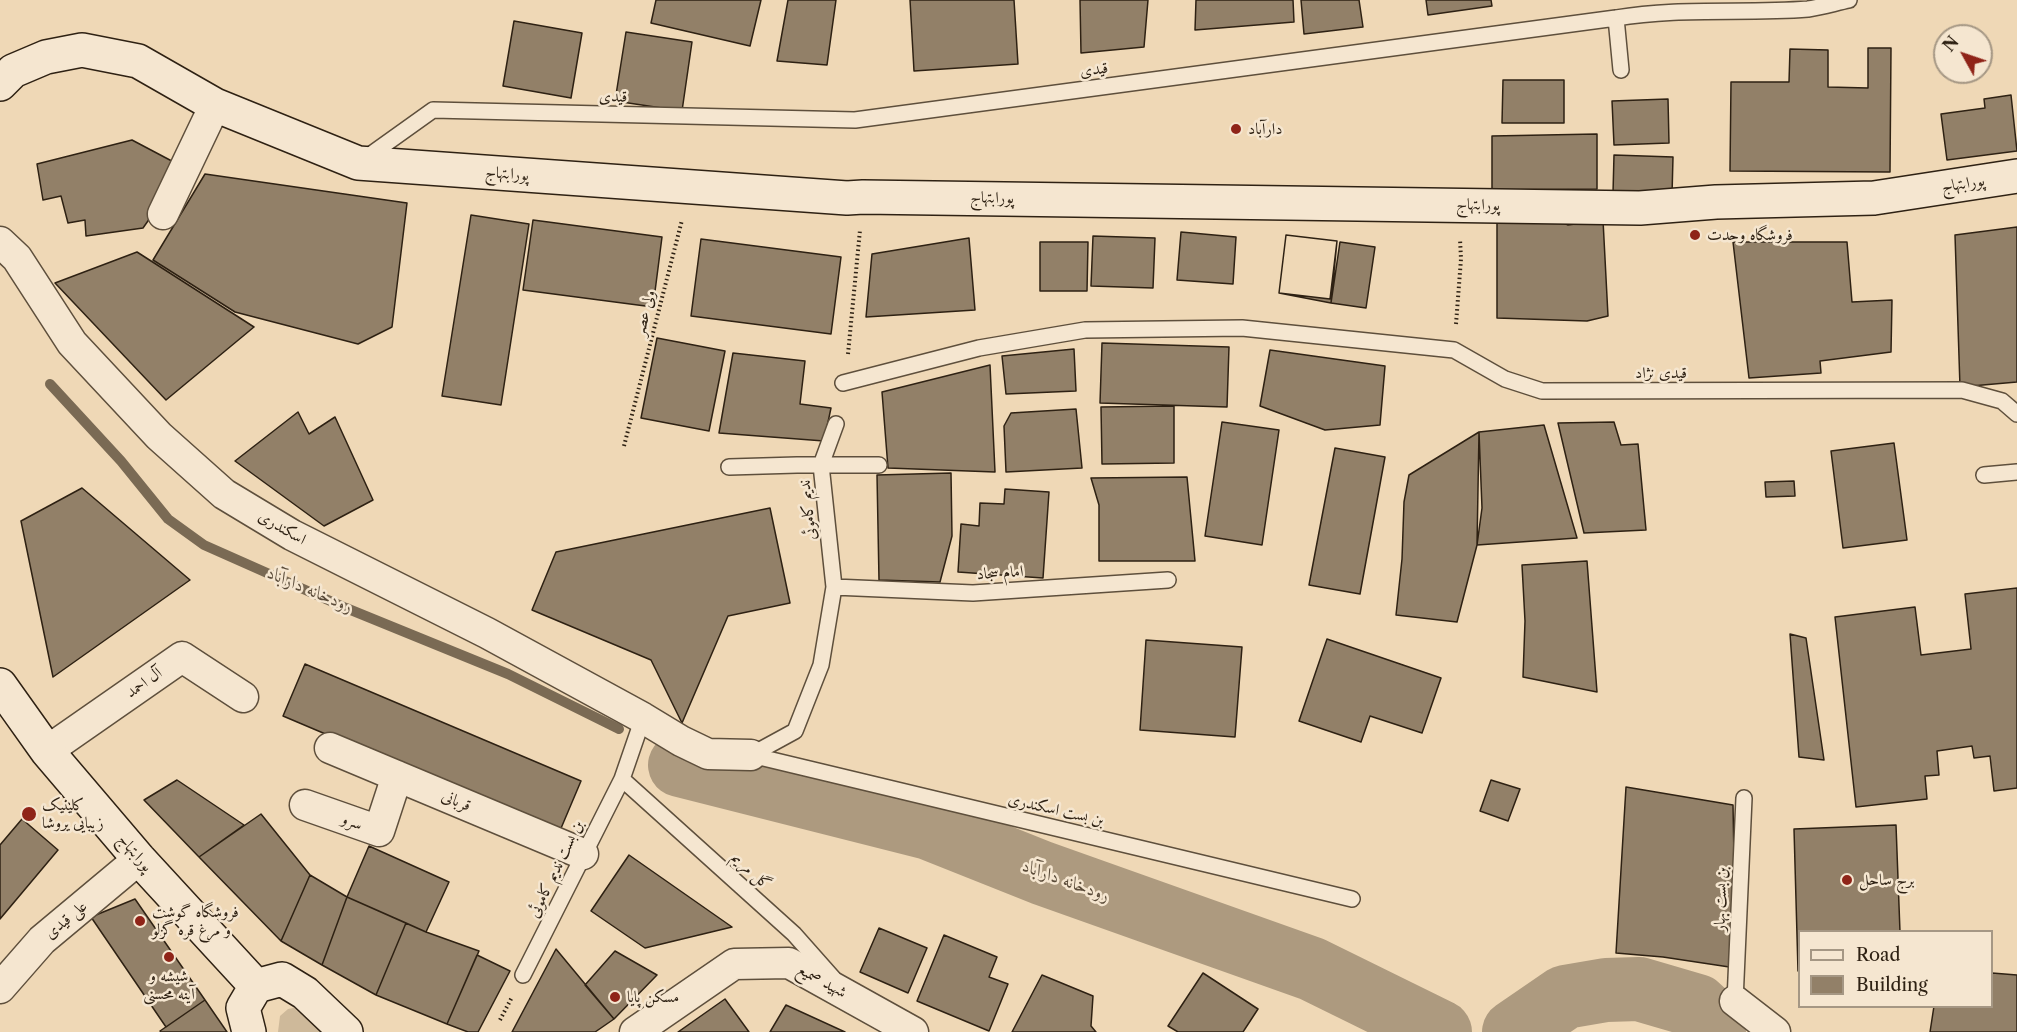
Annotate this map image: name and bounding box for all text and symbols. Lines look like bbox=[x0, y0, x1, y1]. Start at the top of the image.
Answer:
north arrow bbox=[1933, 24, 1993, 84]
text: N bbox=[1939, 32, 1963, 55]
street label: قیدی bbox=[1079, 59, 1109, 81]
street label: قیدی bbox=[599, 87, 627, 107]
place label: دارآباد bbox=[1248, 119, 1282, 139]
marker: دارآباد bbox=[1229, 122, 1243, 136]
street label: پورابتهاج bbox=[485, 163, 529, 185]
street label: پورابتهاج bbox=[1940, 171, 1986, 197]
street label: پورابتهاج bbox=[970, 188, 1014, 208]
street label: پورابتهاج bbox=[1456, 195, 1500, 215]
place label: فروشگاه وحدت bbox=[1707, 225, 1793, 245]
marker: فروشگاه وحدت bbox=[1688, 228, 1702, 242]
street label: ولی عصر bbox=[630, 288, 660, 338]
street label: قیدی نژاد bbox=[1635, 363, 1687, 383]
street label: ندیم کاموئی bbox=[795, 479, 821, 541]
street label: اسکندری bbox=[255, 507, 309, 549]
water label: رودخانه دارآباد bbox=[264, 562, 356, 618]
street label: امام سجاد bbox=[976, 562, 1024, 584]
street label: آل احمد bbox=[122, 664, 166, 702]
street label: قربانی bbox=[438, 786, 474, 816]
street label: بن بست اسکندری bbox=[1006, 790, 1106, 830]
place label: کلینیک زیبایی یروشا bbox=[42, 795, 104, 833]
marker: کلینیک زیبایی یروشا bbox=[20, 805, 38, 823]
street label: سرو bbox=[339, 809, 365, 835]
street label: بن بست ندیم کاموئی bbox=[524, 817, 588, 921]
street label: پورابتهاج bbox=[113, 830, 157, 876]
street label: گل مریم bbox=[727, 848, 775, 894]
water label: رودخانه دارآباد bbox=[1019, 855, 1113, 907]
street label: بن بست بهار bbox=[1710, 866, 1732, 932]
place label: برج ساحل bbox=[1859, 870, 1914, 890]
marker: برج ساحل bbox=[1840, 873, 1854, 887]
street label: علی قیدی bbox=[41, 897, 91, 943]
place label: فروشگاه گوشت و مرغ قره گزلو bbox=[152, 902, 239, 940]
marker: فروشگاه گوشت و مرغ قره گزلو bbox=[133, 914, 147, 928]
legend bbox=[1798, 930, 1993, 1008]
text: Road bbox=[1856, 944, 1901, 966]
marker: شیشه و آینه محسنی bbox=[162, 950, 176, 964]
street label: شهید صمیع bbox=[794, 960, 850, 1002]
place label: شیشه و آینه محسنی bbox=[143, 966, 195, 1004]
text: Building bbox=[1856, 974, 1928, 996]
place label: مسکن پایا bbox=[627, 987, 679, 1007]
marker: مسکن پایا bbox=[608, 990, 622, 1004]

